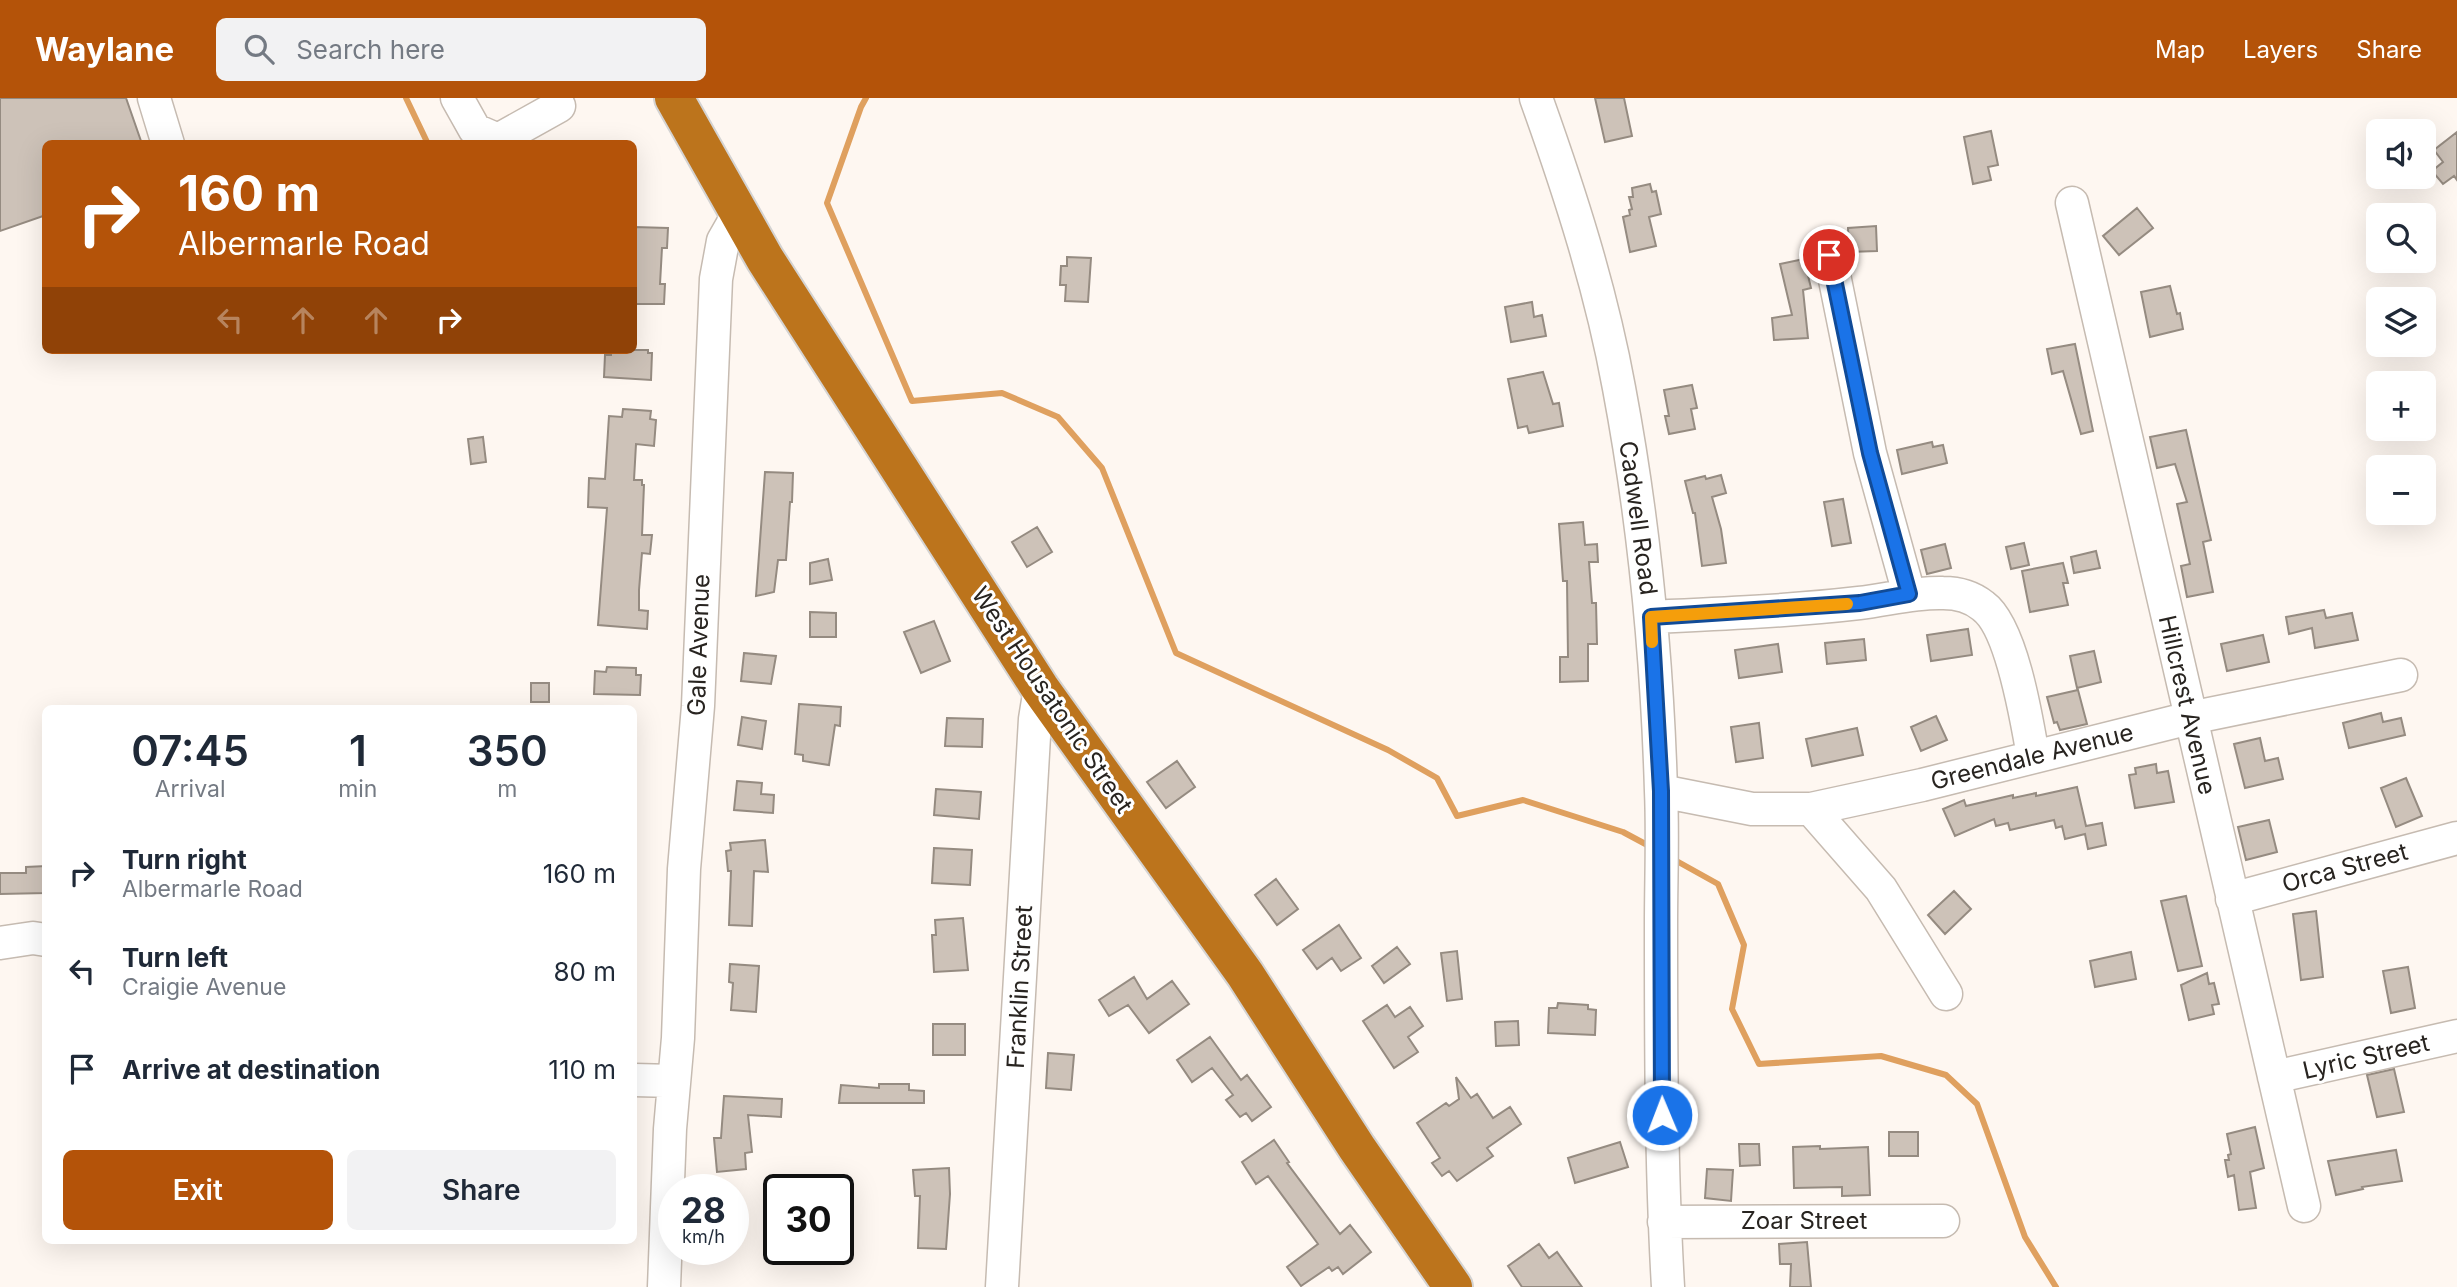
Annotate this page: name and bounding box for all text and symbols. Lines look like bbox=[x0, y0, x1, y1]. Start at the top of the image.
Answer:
search box bbox=[216, 18, 706, 81]
text: Waylane bbox=[35, 29, 174, 69]
icon: search bbox=[240, 30, 278, 68]
text: Search here bbox=[296, 34, 445, 65]
text: Map bbox=[2155, 35, 2205, 64]
text: Layers bbox=[2243, 35, 2318, 64]
text: Share bbox=[2356, 35, 2422, 64]
map controls bbox=[2366, 119, 2436, 525]
button: sound bbox=[2366, 119, 2436, 189]
text: 160 m bbox=[178, 164, 320, 223]
icon: right bbox=[63, 168, 154, 259]
button: search bbox=[2366, 203, 2436, 273]
text: Albermarle Road bbox=[178, 224, 430, 263]
pin bbox=[1799, 225, 1859, 285]
icon: arrive bbox=[1810, 236, 1848, 274]
button: layers bbox=[2366, 287, 2436, 357]
icon: left bbox=[211, 301, 249, 339]
icon: ahead bbox=[284, 301, 322, 339]
icon: ahead bbox=[357, 301, 395, 339]
icon: right bbox=[430, 301, 468, 339]
button: + bbox=[2366, 371, 2436, 441]
street label: Cadwell Road bbox=[1613, 439, 1664, 597]
button: − bbox=[2366, 455, 2436, 525]
street label: Gale Avenue bbox=[682, 573, 715, 717]
street label: West Housatonic Street bbox=[966, 581, 1139, 818]
street label: Hillcrest Avenue bbox=[2153, 612, 2222, 797]
street label: Greendale Avenue bbox=[1928, 717, 2136, 796]
text: 07:45 bbox=[131, 725, 249, 776]
text: 1 bbox=[349, 725, 367, 776]
text: 350 bbox=[467, 725, 548, 776]
text: Arrival bbox=[155, 775, 225, 803]
text: min bbox=[338, 775, 377, 803]
text: m bbox=[497, 775, 517, 803]
street label: Orca Street bbox=[2279, 837, 2411, 898]
text: Turn right bbox=[122, 844, 247, 875]
icon: right bbox=[63, 854, 101, 892]
text: 160 m bbox=[543, 858, 616, 889]
text: Albermarle Road bbox=[122, 875, 303, 903]
street label: Franklin Street bbox=[1001, 904, 1038, 1069]
text: Turn left bbox=[122, 942, 228, 973]
icon: left bbox=[63, 952, 101, 990]
text: 80 m bbox=[553, 956, 616, 987]
text: Craigie Avenue bbox=[122, 973, 286, 1001]
street label: Lyric Street bbox=[2300, 1028, 2432, 1085]
icon: arrive bbox=[63, 1050, 101, 1088]
text: Arrive at destination bbox=[122, 1054, 381, 1085]
text: 110 m bbox=[548, 1054, 616, 1085]
position arrow bbox=[1625, 1078, 1699, 1152]
button: Exit bbox=[63, 1150, 333, 1230]
button: Share bbox=[347, 1150, 616, 1230]
speed limit sign: 30 bbox=[763, 1174, 854, 1265]
text: 28 bbox=[681, 1189, 726, 1231]
street label: Zoar Street bbox=[1741, 1206, 1868, 1235]
text: km/h bbox=[682, 1226, 725, 1247]

